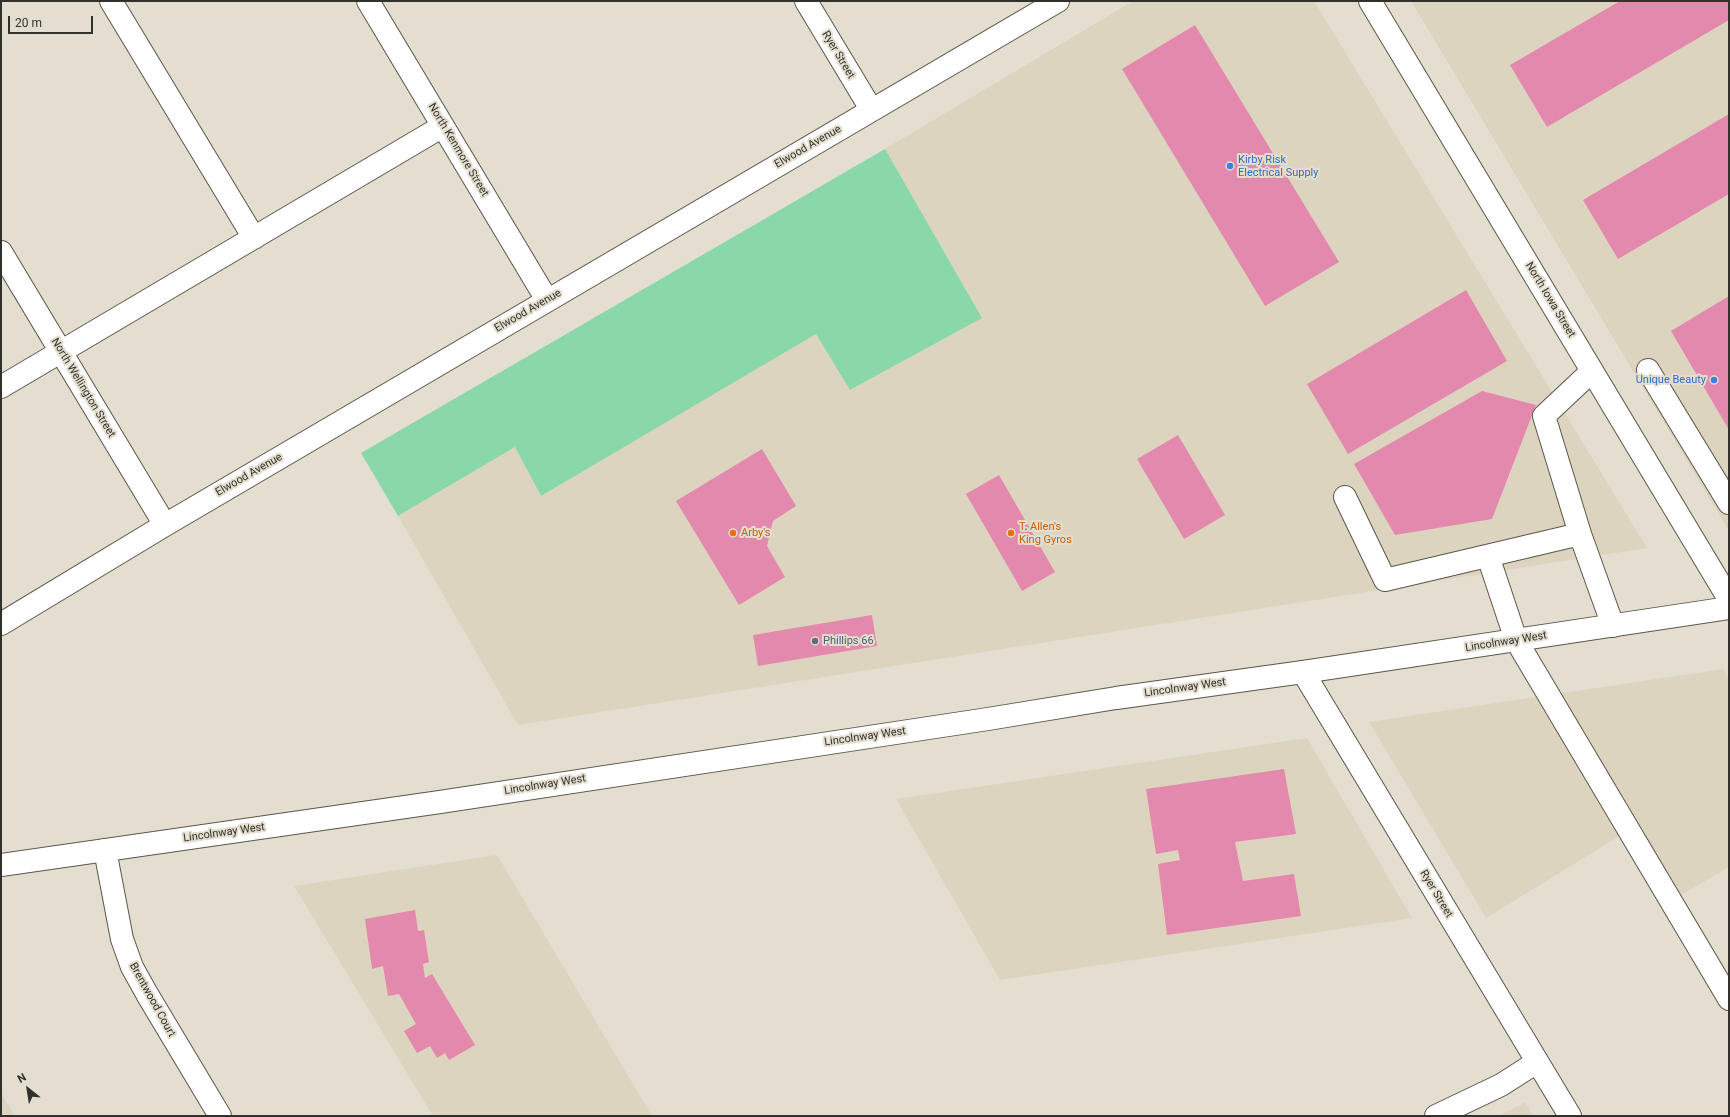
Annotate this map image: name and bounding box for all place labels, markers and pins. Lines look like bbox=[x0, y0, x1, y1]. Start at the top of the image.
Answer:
place label: Kirby Risk Electrical Supply bbox=[1238, 153, 1318, 179]
marker: Kirby Risk Electrical Supply bbox=[1225, 161, 1235, 171]
place label: Unique Beauty bbox=[1636, 373, 1706, 387]
marker: Unique Beauty bbox=[1709, 375, 1719, 385]
place label: T. Allen's King Gyros bbox=[1019, 520, 1072, 546]
place label: Arby's bbox=[741, 526, 770, 540]
marker: Arby's bbox=[728, 528, 738, 538]
marker: T. Allen's King Gyros bbox=[1006, 528, 1016, 538]
place label: Phillips 66 bbox=[823, 634, 874, 648]
marker: Phillips 66 bbox=[810, 636, 820, 646]

